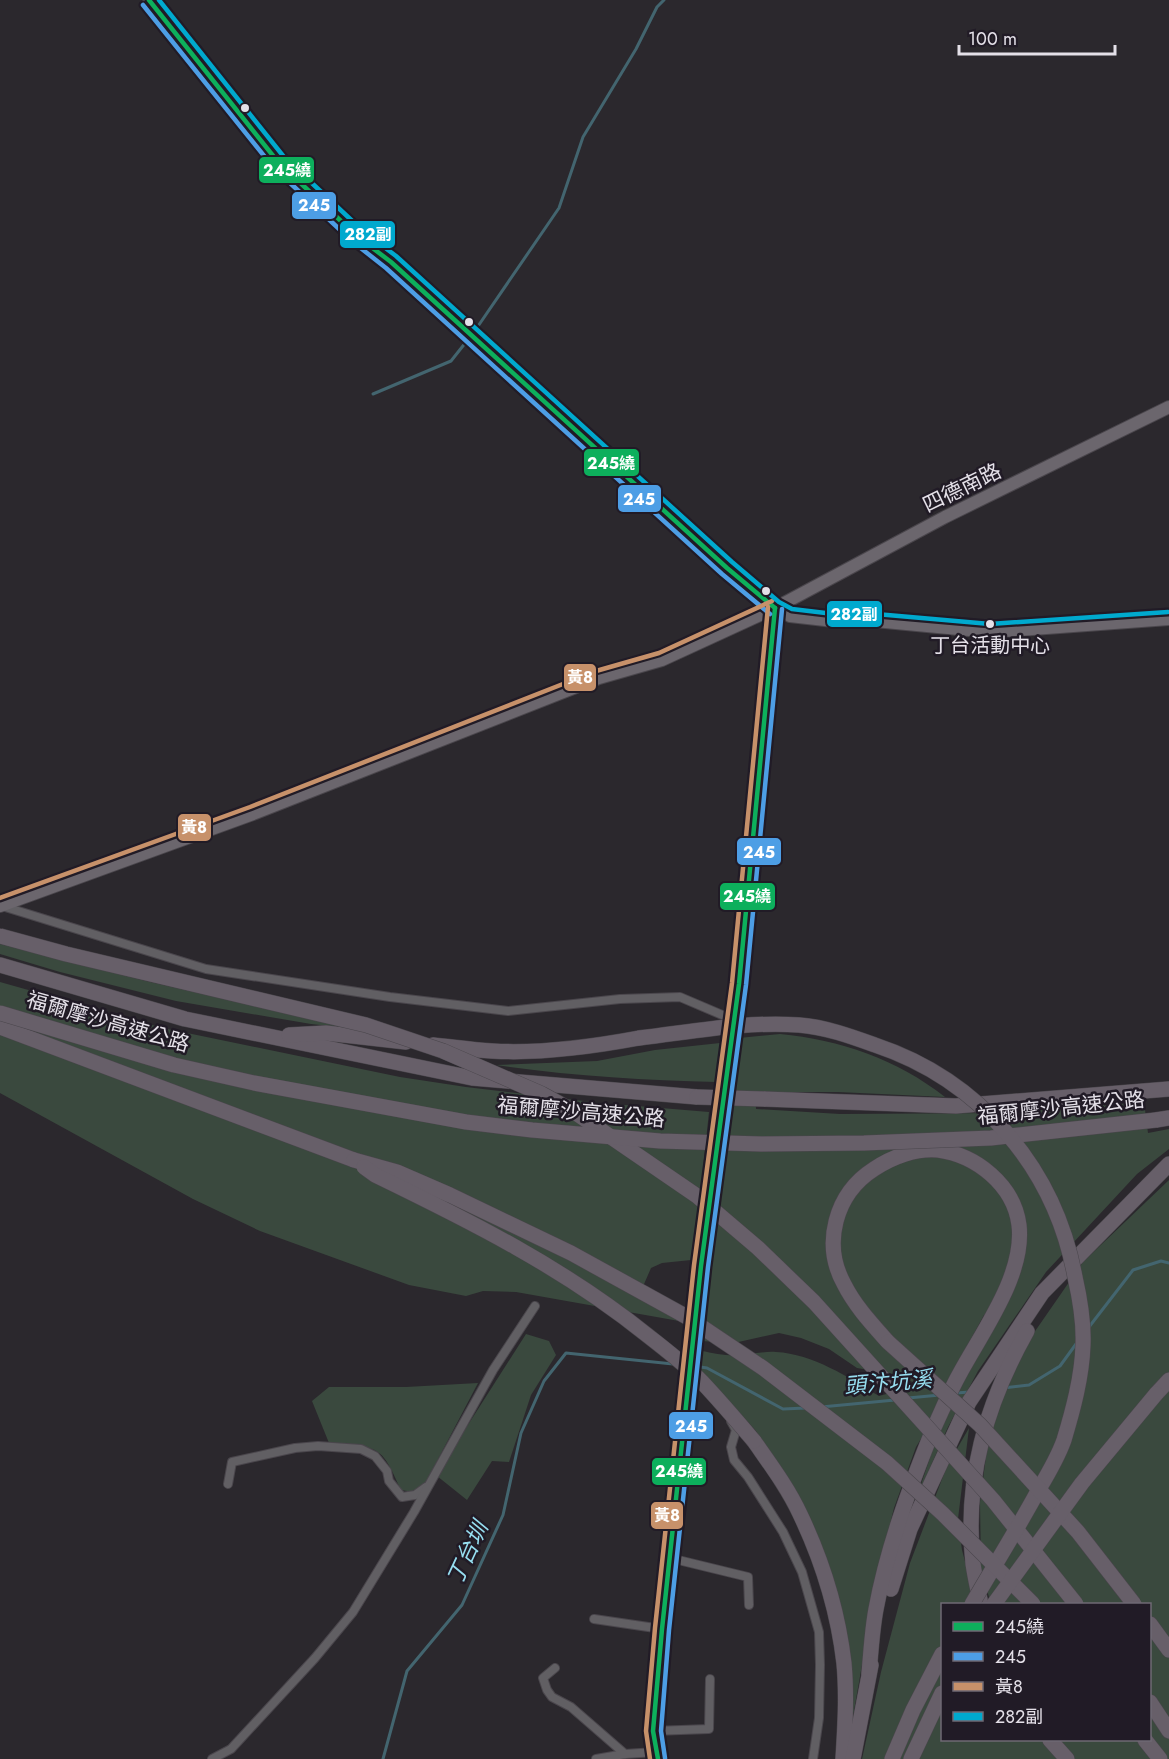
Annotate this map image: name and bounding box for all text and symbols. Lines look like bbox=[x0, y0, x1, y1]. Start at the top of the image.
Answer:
scale bar bbox=[959, 18, 1115, 56]
text: 100 m bbox=[968, 26, 1017, 52]
unlabelled marker bbox=[239, 102, 251, 114]
line badge: 245繞 bbox=[258, 156, 315, 184]
text: 245繞 bbox=[263, 159, 311, 182]
line badge: 245 bbox=[291, 191, 337, 220]
text: 245 bbox=[298, 194, 330, 217]
line badge: 282副 bbox=[339, 220, 396, 249]
text: 282副 bbox=[344, 223, 392, 246]
unlabelled marker bbox=[463, 316, 475, 328]
line badge: 245繞 bbox=[583, 448, 640, 477]
text: 245繞 bbox=[587, 452, 635, 475]
street label: 四德南路 bbox=[918, 456, 1006, 520]
line badge: 245 bbox=[617, 484, 662, 513]
text: 245 bbox=[623, 488, 655, 511]
unlabelled marker bbox=[760, 585, 772, 597]
line badge: 282副 bbox=[826, 600, 883, 628]
text: 282副 bbox=[830, 603, 878, 626]
marker: 丁台活動中心 bbox=[984, 618, 996, 630]
place label: 丁台活動中心 bbox=[930, 631, 1050, 660]
line badge: 黃8 bbox=[563, 663, 597, 692]
text: 黃8 bbox=[567, 666, 593, 689]
line badge: 黃8 bbox=[177, 813, 212, 842]
text: 黃8 bbox=[181, 816, 207, 839]
line badge: 245 bbox=[736, 837, 782, 866]
text: 245 bbox=[743, 841, 775, 864]
line badge: 245繞 bbox=[719, 882, 776, 911]
text: 245繞 bbox=[723, 885, 771, 908]
street label: 福爾摩沙高速公路 bbox=[23, 984, 193, 1060]
street label: 福爾摩沙高速公路 bbox=[976, 1084, 1146, 1132]
street label: 福爾摩沙高速公路 bbox=[496, 1090, 666, 1134]
water label: 頭汴坑溪 bbox=[843, 1362, 936, 1402]
line badge: 245 bbox=[668, 1411, 714, 1440]
text: 245 bbox=[675, 1415, 707, 1438]
line badge: 245繞 bbox=[651, 1457, 707, 1486]
text: 245繞 bbox=[655, 1460, 703, 1483]
line badge: 黃8 bbox=[650, 1501, 684, 1530]
text: 黃8 bbox=[654, 1504, 680, 1527]
water label: 丁台圳 bbox=[439, 1514, 497, 1590]
legend bbox=[941, 1603, 1151, 1741]
text: 245繞 bbox=[995, 1614, 1044, 1640]
text: 245 bbox=[995, 1644, 1026, 1670]
text: 黃8 bbox=[995, 1674, 1023, 1700]
text: 282副 bbox=[995, 1704, 1043, 1730]

